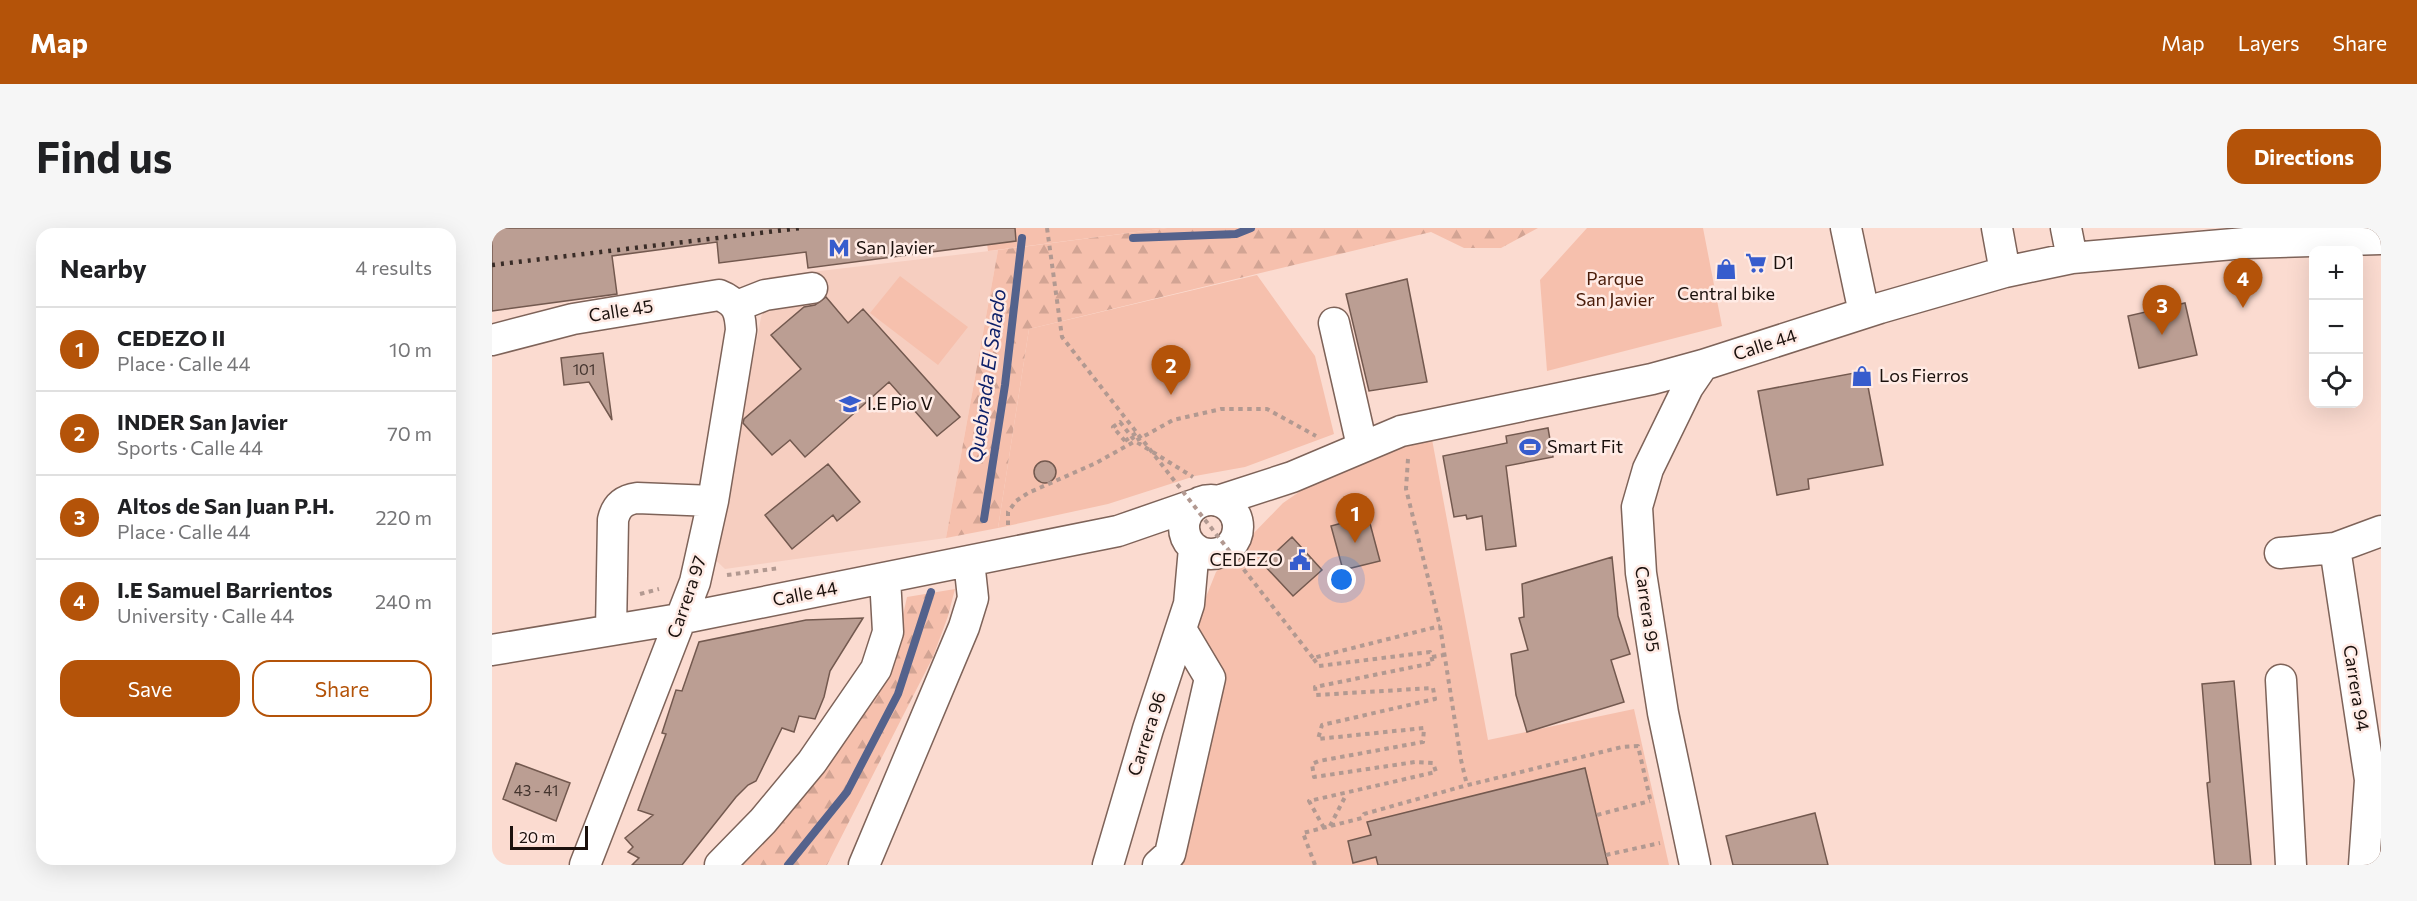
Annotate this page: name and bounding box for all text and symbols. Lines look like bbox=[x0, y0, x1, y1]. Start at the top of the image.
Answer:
text: Map bbox=[30, 25, 88, 59]
text: Map bbox=[2161, 30, 2205, 55]
text: Layers bbox=[2238, 30, 2300, 55]
text: Share bbox=[2333, 30, 2387, 55]
button: Directions bbox=[2227, 129, 2381, 184]
text: Find us bbox=[36, 130, 172, 182]
metro station icon: San Javier bbox=[827, 236, 851, 260]
place label: San Javier bbox=[856, 236, 935, 258]
map controls bbox=[2309, 246, 2363, 408]
button: + bbox=[2309, 246, 2363, 300]
supermarket icon: D1 bbox=[1744, 251, 1768, 275]
place label: D1 bbox=[1773, 251, 1794, 273]
text: Nearby bbox=[60, 252, 147, 283]
text: 4 results bbox=[355, 255, 432, 279]
shop icon: Central bike bbox=[1714, 257, 1738, 281]
pin: 4 bbox=[2224, 259, 2262, 308]
park label: Parque San Javier bbox=[1576, 267, 1654, 310]
place label: Central bike bbox=[1677, 282, 1775, 304]
pin: 3 bbox=[2142, 285, 2182, 335]
water label: Quebrada El Salado bbox=[962, 287, 1010, 465]
street label: Calle 45 bbox=[587, 294, 655, 326]
button: − bbox=[2309, 300, 2363, 354]
street label: Calle 44 bbox=[1730, 323, 1799, 365]
text: CEDEZO II bbox=[117, 324, 225, 351]
text: 1 bbox=[75, 337, 84, 361]
text: 10 m bbox=[389, 337, 432, 361]
pin: 2 bbox=[1152, 346, 1190, 395]
text: Place · Calle 44 bbox=[117, 351, 251, 375]
button: locate bbox=[2309, 354, 2363, 408]
house number: 101 bbox=[573, 360, 595, 378]
shop icon: Los Fierros bbox=[1850, 364, 1874, 388]
place label: Los Fierros bbox=[1879, 364, 1969, 386]
school or university icon: I.E Pio V bbox=[838, 392, 862, 416]
place label: I.E Pio V bbox=[867, 392, 933, 414]
text: INDER San Javier bbox=[117, 408, 288, 435]
text: 2 bbox=[74, 421, 85, 445]
text: 70 m bbox=[387, 421, 432, 445]
text: Sports · Calle 44 bbox=[117, 435, 263, 459]
sports icon: Smart Fit bbox=[1518, 435, 1542, 459]
place label: Smart Fit bbox=[1547, 435, 1623, 457]
text: Altos de San Juan P.H. bbox=[117, 492, 334, 519]
pin: 1 bbox=[1336, 494, 1374, 543]
text: 3 bbox=[74, 505, 85, 529]
text: 220 m bbox=[376, 505, 432, 529]
text: Place · Calle 44 bbox=[117, 519, 251, 543]
place label: CEDEZO bbox=[1210, 548, 1283, 570]
public building icon: CEDEZO bbox=[1288, 548, 1312, 572]
street label: Carrera 97 bbox=[662, 553, 710, 641]
your location bbox=[1327, 565, 1356, 594]
street label: Carrera 95 bbox=[1631, 565, 1665, 653]
text: I.E Samuel Barrientos bbox=[117, 576, 333, 603]
street label: Calle 44 bbox=[771, 576, 839, 610]
text: 4 bbox=[73, 589, 86, 613]
text: 240 m bbox=[375, 589, 432, 613]
text: University · Calle 44 bbox=[117, 603, 294, 627]
street label: Carrera 94 bbox=[2339, 643, 2375, 733]
button: Save bbox=[60, 660, 240, 717]
button: Share bbox=[252, 660, 432, 717]
street label: Carrera 96 bbox=[1122, 689, 1170, 778]
house number: 43 - 41 bbox=[514, 781, 558, 799]
scale bar bbox=[510, 823, 588, 850]
text: 20 m bbox=[519, 827, 555, 846]

